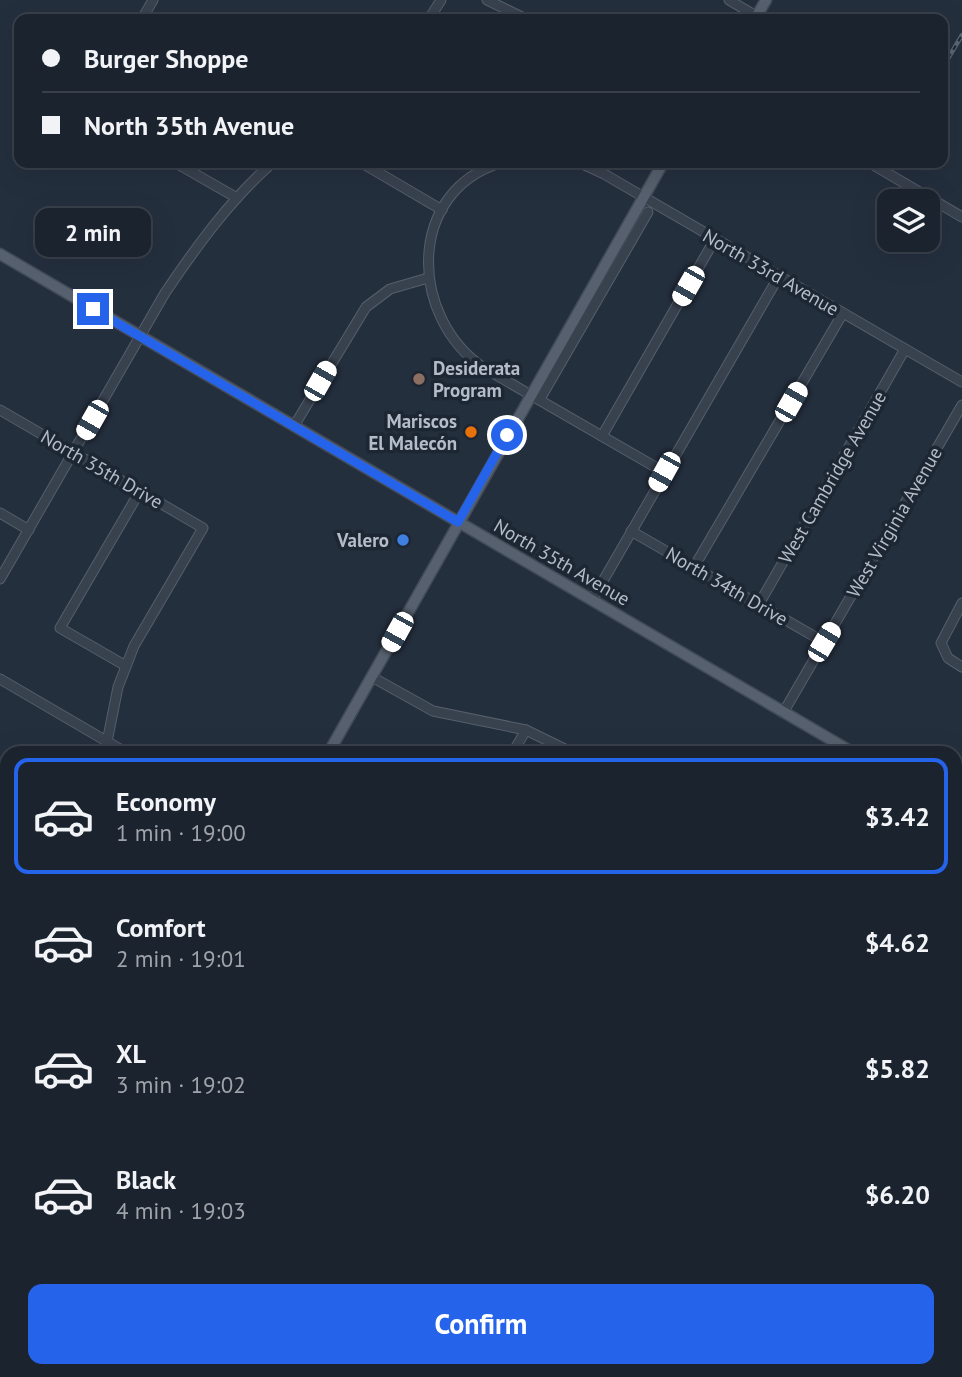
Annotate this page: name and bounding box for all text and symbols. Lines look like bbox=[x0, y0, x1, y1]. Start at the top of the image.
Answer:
text: Burger Shoppe bbox=[84, 42, 249, 75]
text: North 35th Avenue bbox=[84, 109, 294, 142]
map controls bbox=[877, 189, 940, 252]
button: layers bbox=[877, 189, 940, 252]
callout: 2 min bbox=[35, 208, 151, 256]
text: 2 min bbox=[65, 218, 121, 247]
street label: North 33rd Avenue bbox=[699, 223, 843, 321]
car bbox=[669, 263, 708, 309]
route end bbox=[77, 293, 109, 325]
place label: Desiderata Program bbox=[433, 356, 520, 402]
car bbox=[301, 358, 340, 404]
marker: Desiderata Program bbox=[411, 371, 427, 387]
car bbox=[772, 379, 811, 425]
street label: West Cambridge Avenue bbox=[773, 386, 891, 568]
car bbox=[73, 397, 112, 443]
place label: Mariscos El Malecón bbox=[368, 409, 457, 455]
route start bbox=[491, 419, 523, 451]
street label: North 35th Drive bbox=[37, 424, 167, 514]
marker: Mariscos El Malecón bbox=[463, 424, 479, 440]
street label: West Virginia Avenue bbox=[841, 442, 947, 602]
car bbox=[645, 449, 684, 495]
street label: North 35th Avenue bbox=[490, 513, 634, 611]
place label: Valero bbox=[336, 528, 389, 552]
marker: Valero bbox=[395, 532, 411, 548]
street label: North 34th Drive bbox=[662, 541, 792, 631]
car bbox=[378, 609, 417, 655]
car bbox=[805, 619, 844, 665]
icon: car bbox=[32, 785, 95, 848]
text: Economy bbox=[116, 785, 216, 818]
text: $3.42 bbox=[865, 800, 930, 833]
text: 1 min · 19:00 bbox=[116, 818, 246, 847]
icon: car bbox=[32, 911, 95, 974]
text: Comfort bbox=[116, 911, 206, 944]
text: $4.62 bbox=[865, 926, 930, 959]
text: 2 min · 19:01 bbox=[116, 944, 246, 973]
icon: car bbox=[32, 1037, 95, 1100]
text: XL bbox=[116, 1037, 146, 1070]
text: $5.82 bbox=[865, 1052, 930, 1085]
text: 3 min · 19:02 bbox=[116, 1070, 246, 1099]
icon: car bbox=[32, 1163, 95, 1226]
text: Black bbox=[116, 1163, 176, 1196]
text: $6.20 bbox=[865, 1178, 930, 1211]
text: 4 min · 19:03 bbox=[116, 1196, 246, 1225]
button: Confirm bbox=[28, 1284, 934, 1364]

